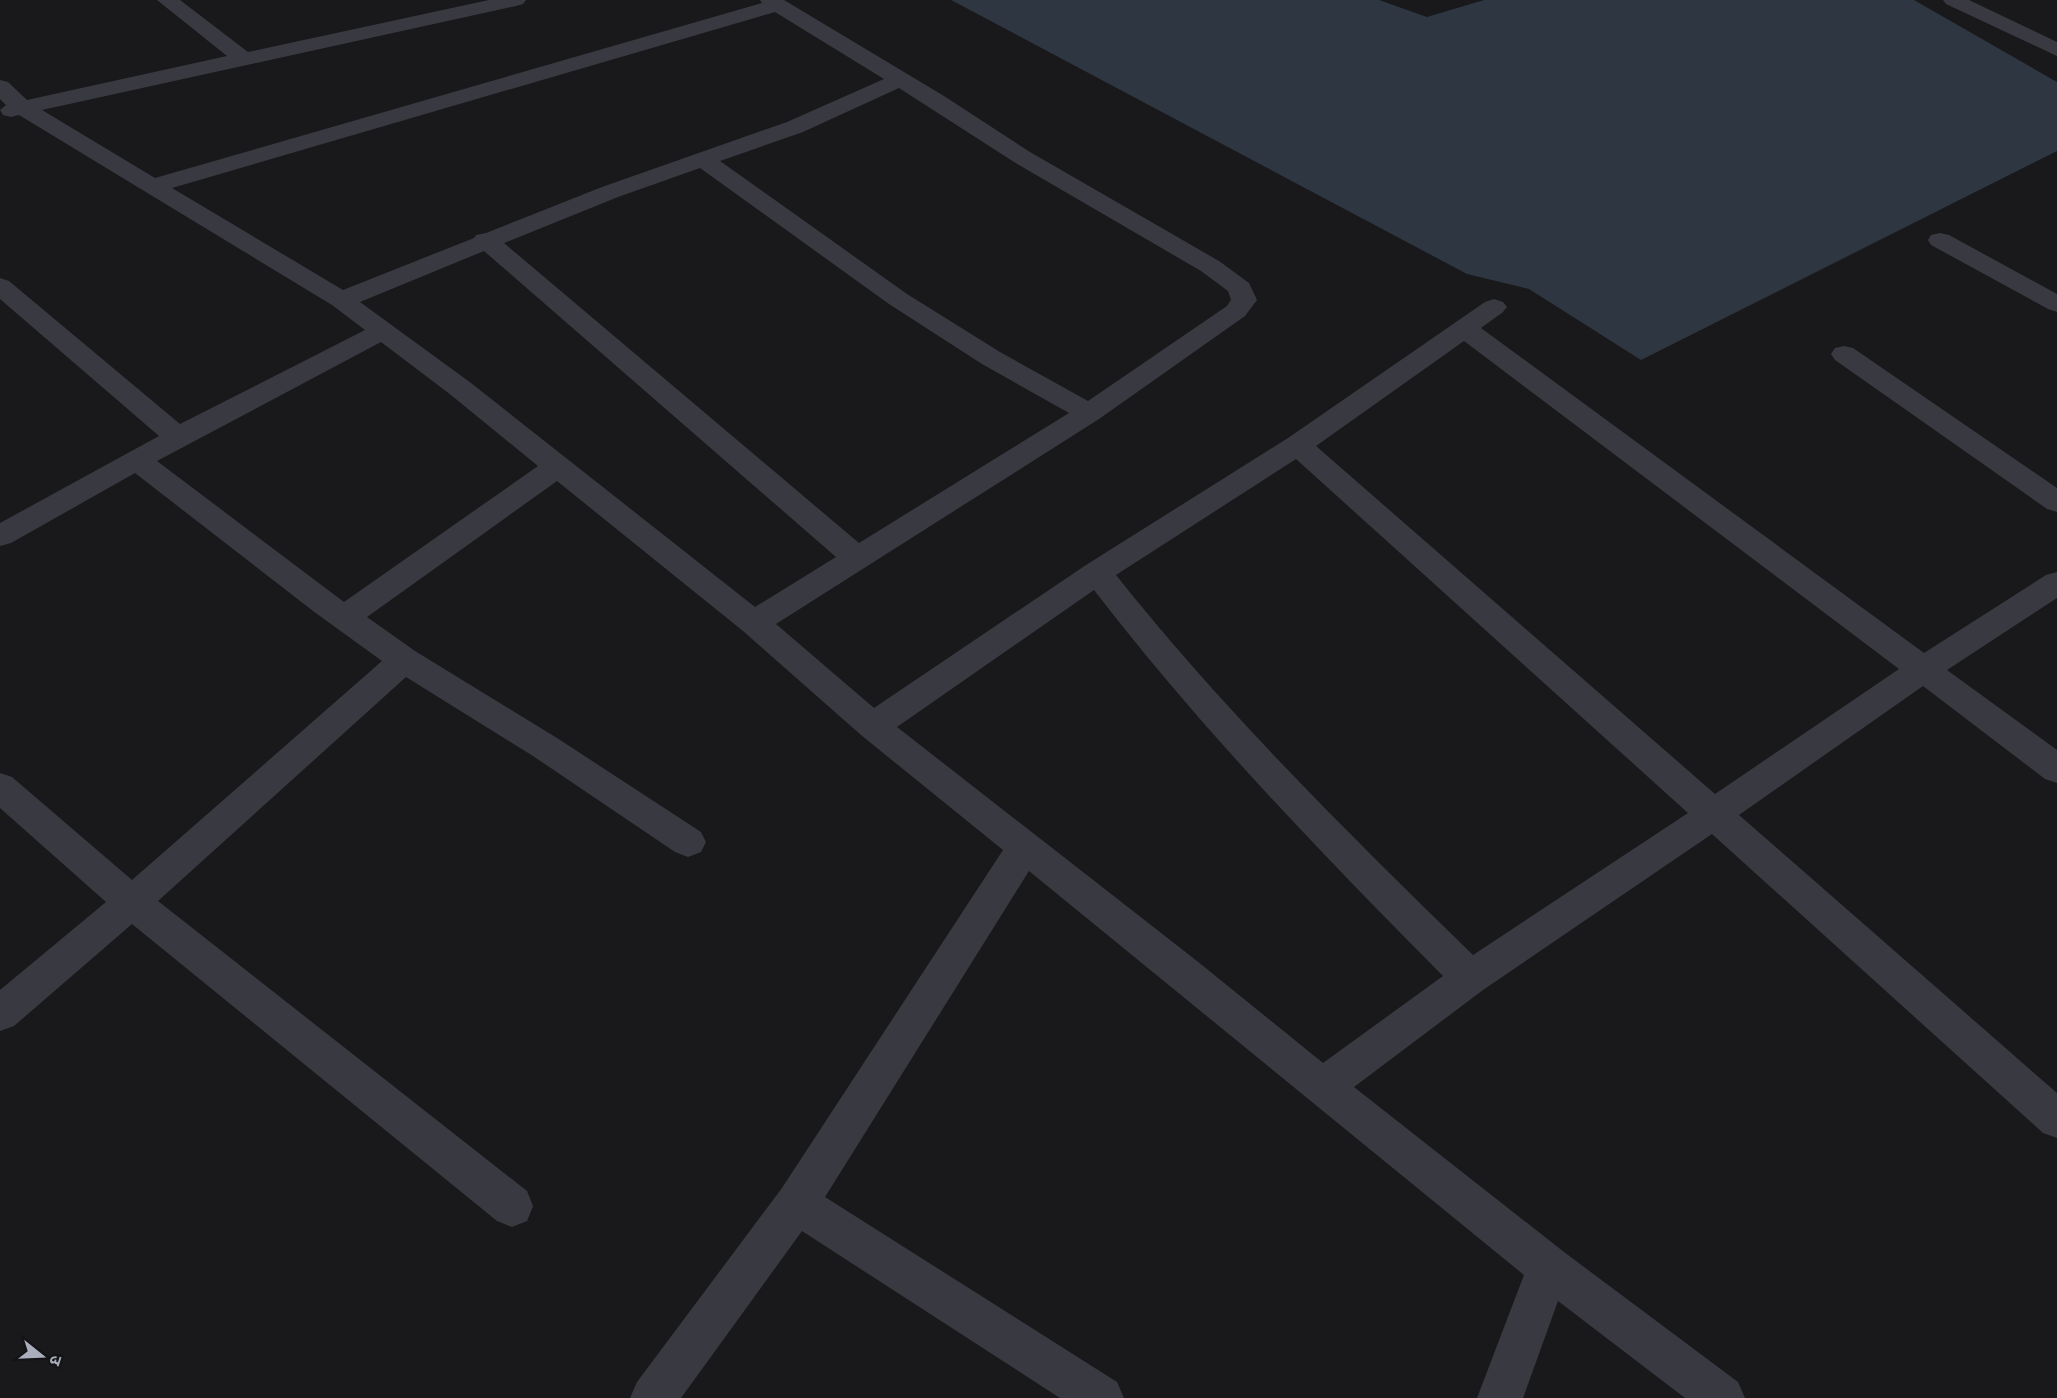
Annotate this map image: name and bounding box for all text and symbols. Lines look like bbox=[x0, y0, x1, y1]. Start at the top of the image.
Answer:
north arrow bbox=[12, 1326, 72, 1386]
text: उ bbox=[43, 1352, 67, 1369]

